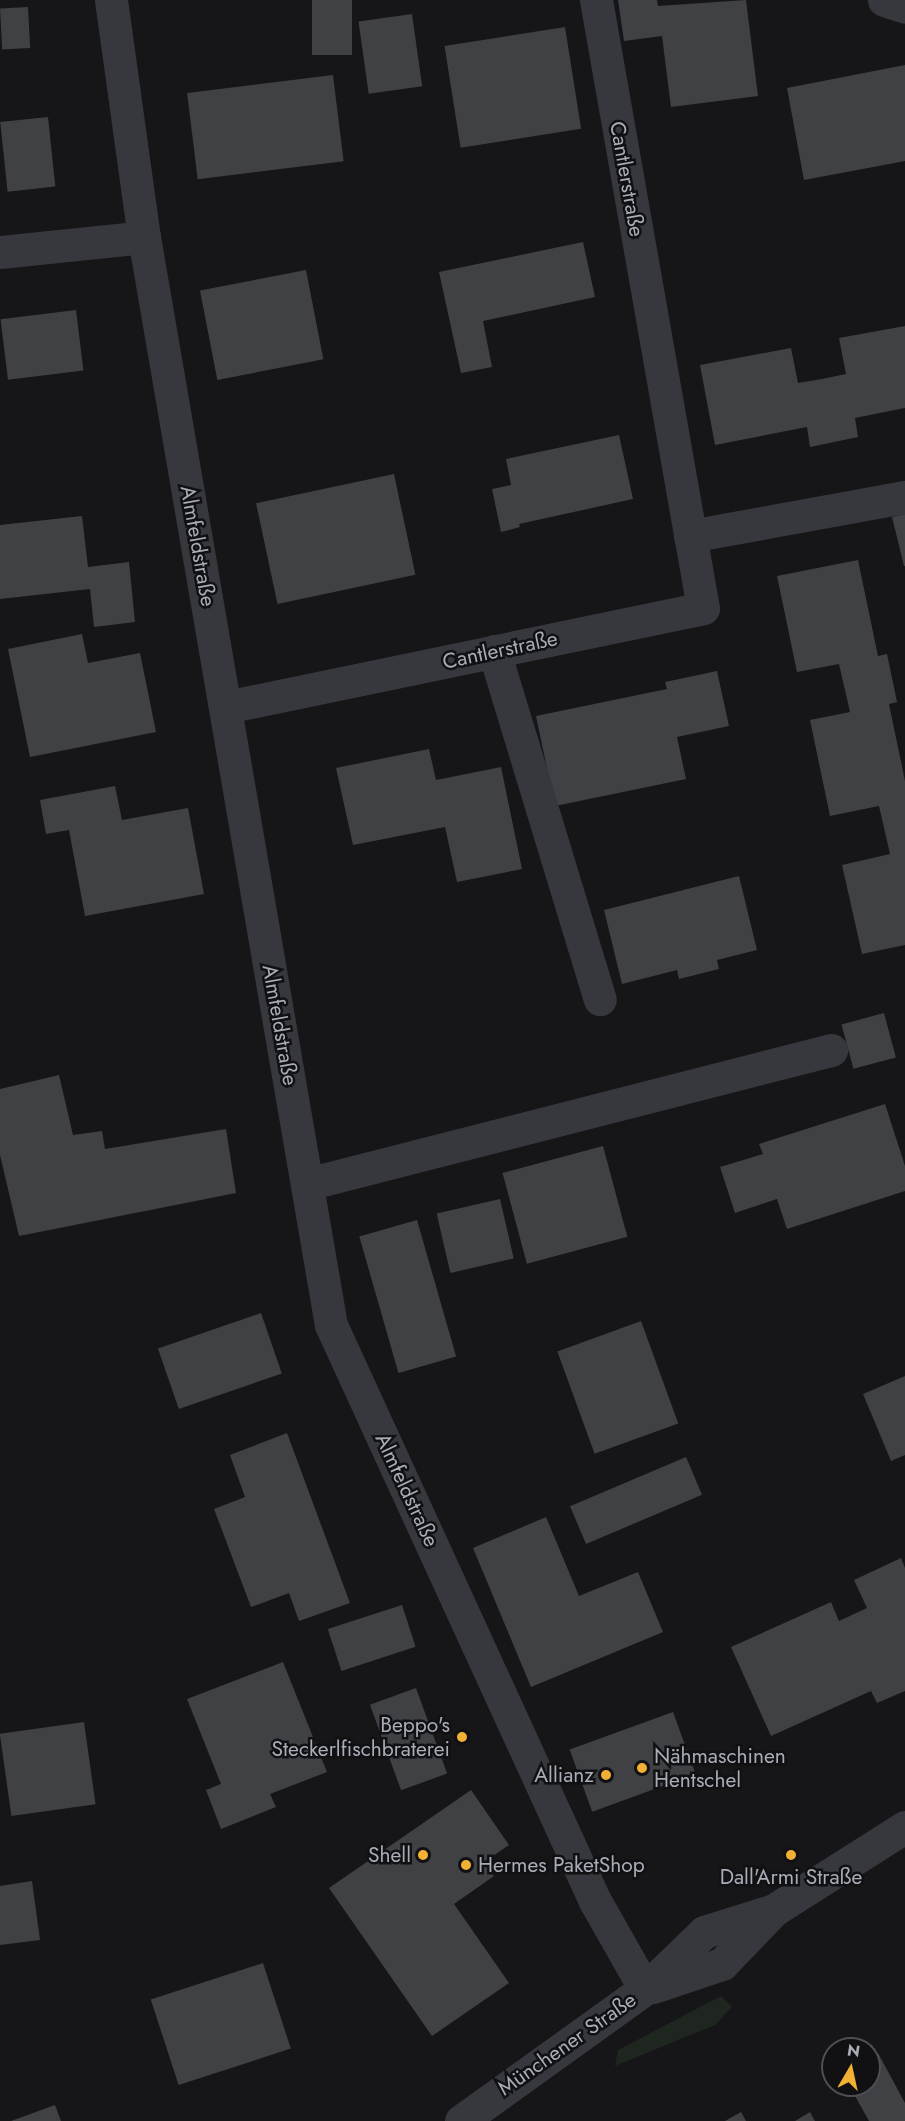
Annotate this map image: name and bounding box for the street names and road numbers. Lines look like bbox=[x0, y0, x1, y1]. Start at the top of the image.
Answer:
street label: Cantlerstraße bbox=[604, 119, 650, 239]
street label: Almfeldstraße bbox=[175, 484, 221, 608]
street label: Cantlerstraße bbox=[440, 626, 560, 674]
street label: Almfeldstraße bbox=[257, 963, 303, 1087]
street label: Almfeldstraße bbox=[370, 1429, 444, 1551]
street label: Münchener Straße bbox=[493, 1987, 641, 2101]

